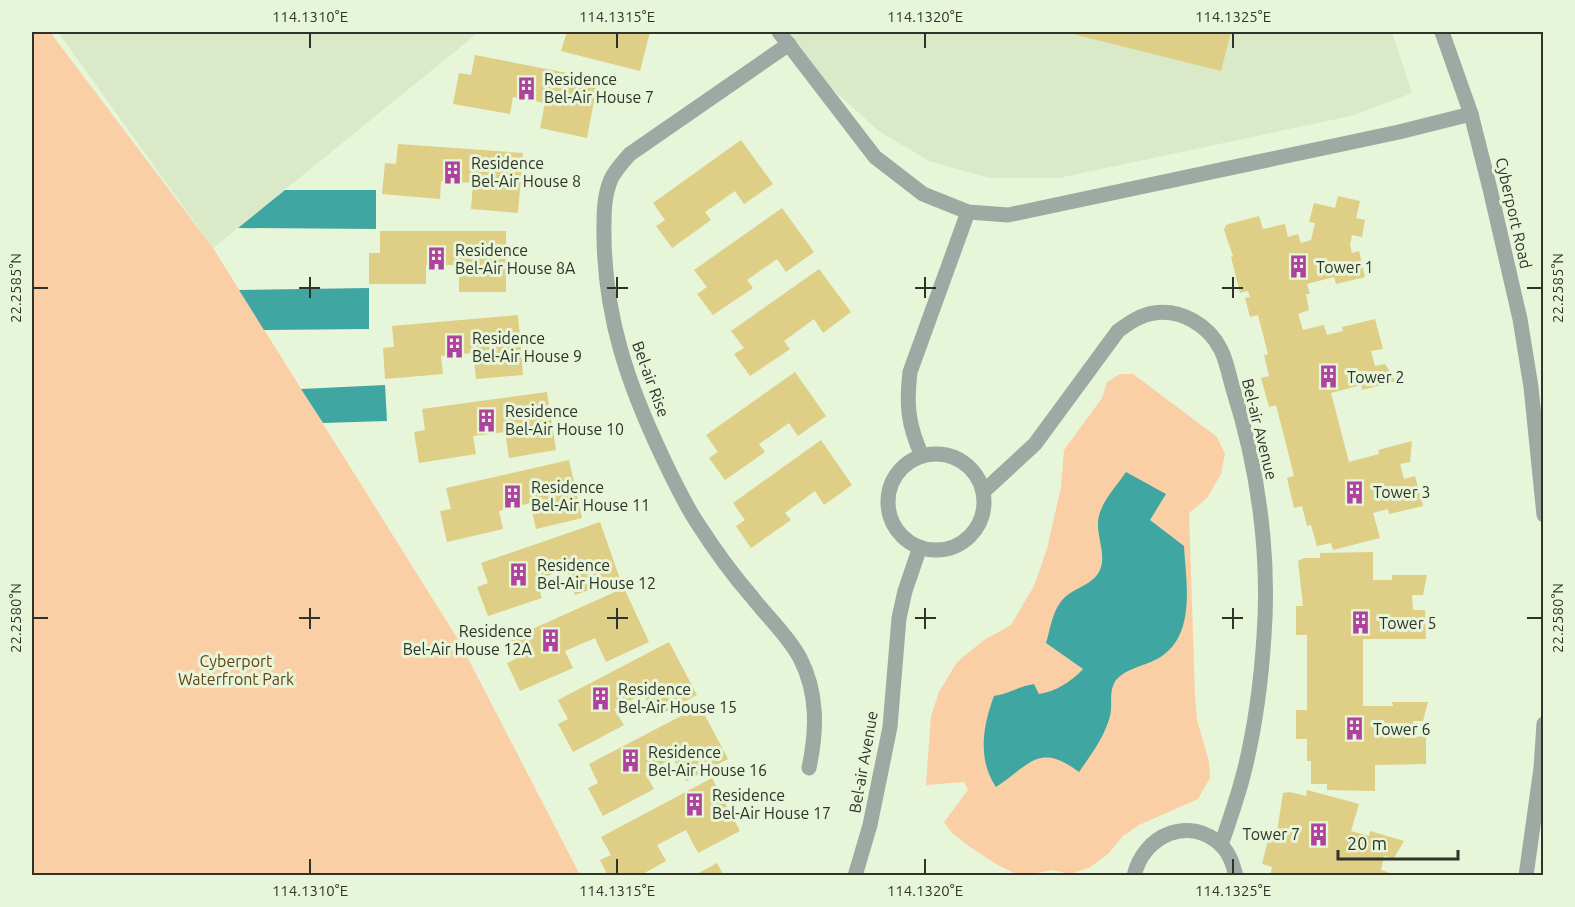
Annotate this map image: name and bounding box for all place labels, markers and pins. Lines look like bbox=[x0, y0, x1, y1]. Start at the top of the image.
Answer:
place label: Residence Bel-Air House 7 bbox=[544, 70, 654, 106]
building icon: Residence Bel-Air House 7 bbox=[513, 75, 539, 101]
place label: Residence Bel-Air House 8 bbox=[471, 154, 581, 190]
building icon: Residence Bel-Air House 8 bbox=[440, 159, 466, 185]
place label: Residence Bel-Air House 8A bbox=[455, 241, 576, 277]
building icon: Residence Bel-Air House 8A bbox=[424, 246, 450, 272]
building icon: Tower 1 bbox=[1285, 254, 1311, 280]
place label: Tower 1 bbox=[1316, 258, 1373, 276]
place label: Residence Bel-Air House 9 bbox=[472, 329, 582, 365]
building icon: Residence Bel-Air House 9 bbox=[441, 334, 467, 360]
building icon: Tower 2 bbox=[1316, 364, 1342, 390]
place label: Tower 2 bbox=[1347, 368, 1404, 386]
place label: Residence Bel-Air House 10 bbox=[505, 402, 624, 438]
building icon: Residence Bel-Air House 10 bbox=[474, 407, 500, 433]
place label: Residence Bel-Air House 11 bbox=[531, 478, 650, 514]
building icon: Tower 3 bbox=[1342, 479, 1368, 505]
building icon: Residence Bel-Air House 11 bbox=[500, 483, 526, 509]
place label: Tower 3 bbox=[1373, 483, 1430, 501]
place label: Residence Bel-Air House 12 bbox=[537, 556, 656, 592]
building icon: Residence Bel-Air House 12 bbox=[506, 561, 532, 587]
building icon: Tower 5 bbox=[1348, 610, 1374, 636]
place label: Tower 5 bbox=[1379, 614, 1436, 632]
place label: Residence Bel-Air House 12A bbox=[403, 622, 533, 658]
building icon: Residence Bel-Air House 12A bbox=[537, 627, 563, 653]
place label: Residence Bel-Air House 15 bbox=[618, 680, 737, 716]
building icon: Residence Bel-Air House 15 bbox=[587, 685, 613, 711]
building icon: Tower 6 bbox=[1342, 716, 1368, 742]
place label: Tower 6 bbox=[1373, 720, 1430, 738]
place label: Residence Bel-Air House 16 bbox=[648, 743, 767, 779]
building icon: Residence Bel-Air House 16 bbox=[617, 748, 643, 774]
place label: Residence Bel-Air House 17 bbox=[712, 786, 831, 822]
building icon: Residence Bel-Air House 17 bbox=[681, 791, 707, 817]
building icon: Tower 7 bbox=[1305, 821, 1331, 847]
place label: Tower 7 bbox=[1243, 825, 1300, 843]

